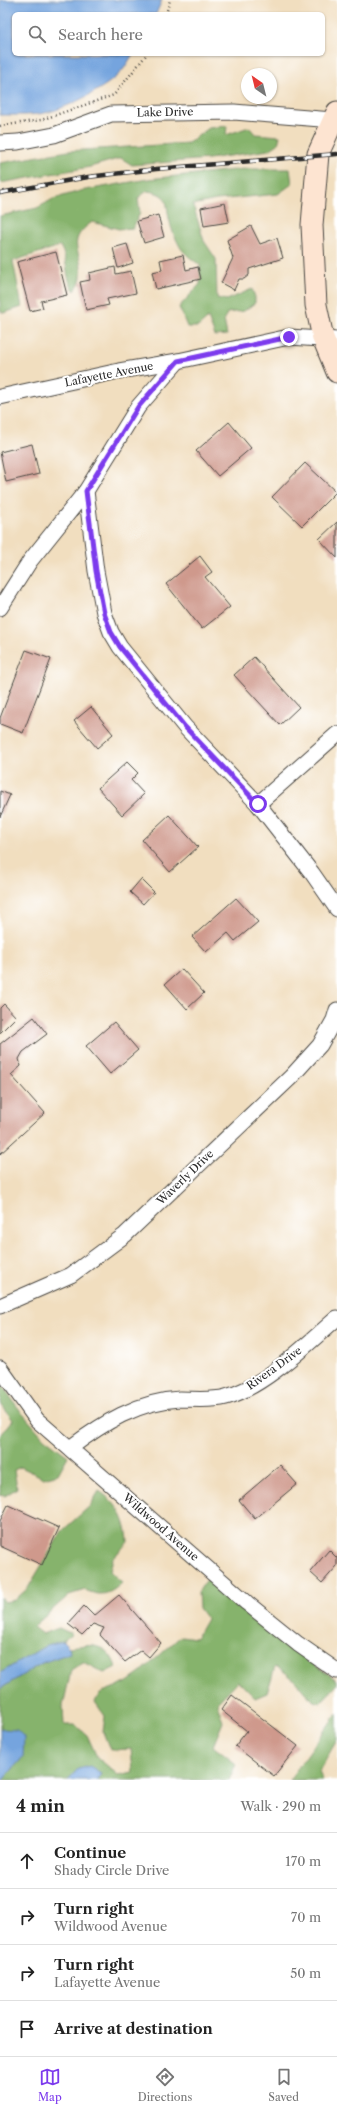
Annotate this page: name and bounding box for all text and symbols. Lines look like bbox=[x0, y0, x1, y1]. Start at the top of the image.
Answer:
search box bbox=[12, 12, 325, 56]
icon: search bbox=[26, 23, 48, 45]
text: Search here bbox=[58, 25, 143, 44]
north arrow bbox=[241, 68, 277, 104]
street label: Lake Drive bbox=[137, 105, 193, 119]
route end bbox=[280, 328, 298, 346]
street label: Lafayette Avenue bbox=[64, 359, 154, 389]
route start bbox=[249, 795, 267, 813]
street label: Waverly Drive bbox=[153, 1146, 216, 1208]
street label: Rivera Drive bbox=[244, 1343, 304, 1393]
street label: Wildwood Avenue bbox=[119, 1490, 202, 1564]
text: 4 min bbox=[16, 1796, 65, 1816]
text: Walk · 290 m bbox=[240, 1798, 321, 1814]
text: Continue bbox=[54, 1843, 126, 1862]
icon: ahead bbox=[16, 1850, 38, 1872]
text: 170 m bbox=[285, 1853, 321, 1869]
text: Shady Circle Drive bbox=[54, 1862, 169, 1878]
text: Turn right bbox=[54, 1899, 134, 1918]
icon: right bbox=[16, 1906, 38, 1928]
text: 70 m bbox=[291, 1909, 321, 1925]
text: Wildwood Avenue bbox=[54, 1918, 167, 1934]
text: Turn right bbox=[54, 1955, 134, 1974]
icon: right bbox=[16, 1962, 38, 1984]
text: 50 m bbox=[290, 1965, 321, 1981]
text: Lafayette Avenue bbox=[54, 1974, 160, 1990]
icon: arrive bbox=[16, 2018, 38, 2040]
text: Arrive at destination bbox=[54, 2019, 213, 2038]
tab: Map bbox=[38, 2066, 62, 2104]
tab: Directions bbox=[138, 2066, 192, 2104]
tab: Saved bbox=[268, 2066, 299, 2104]

